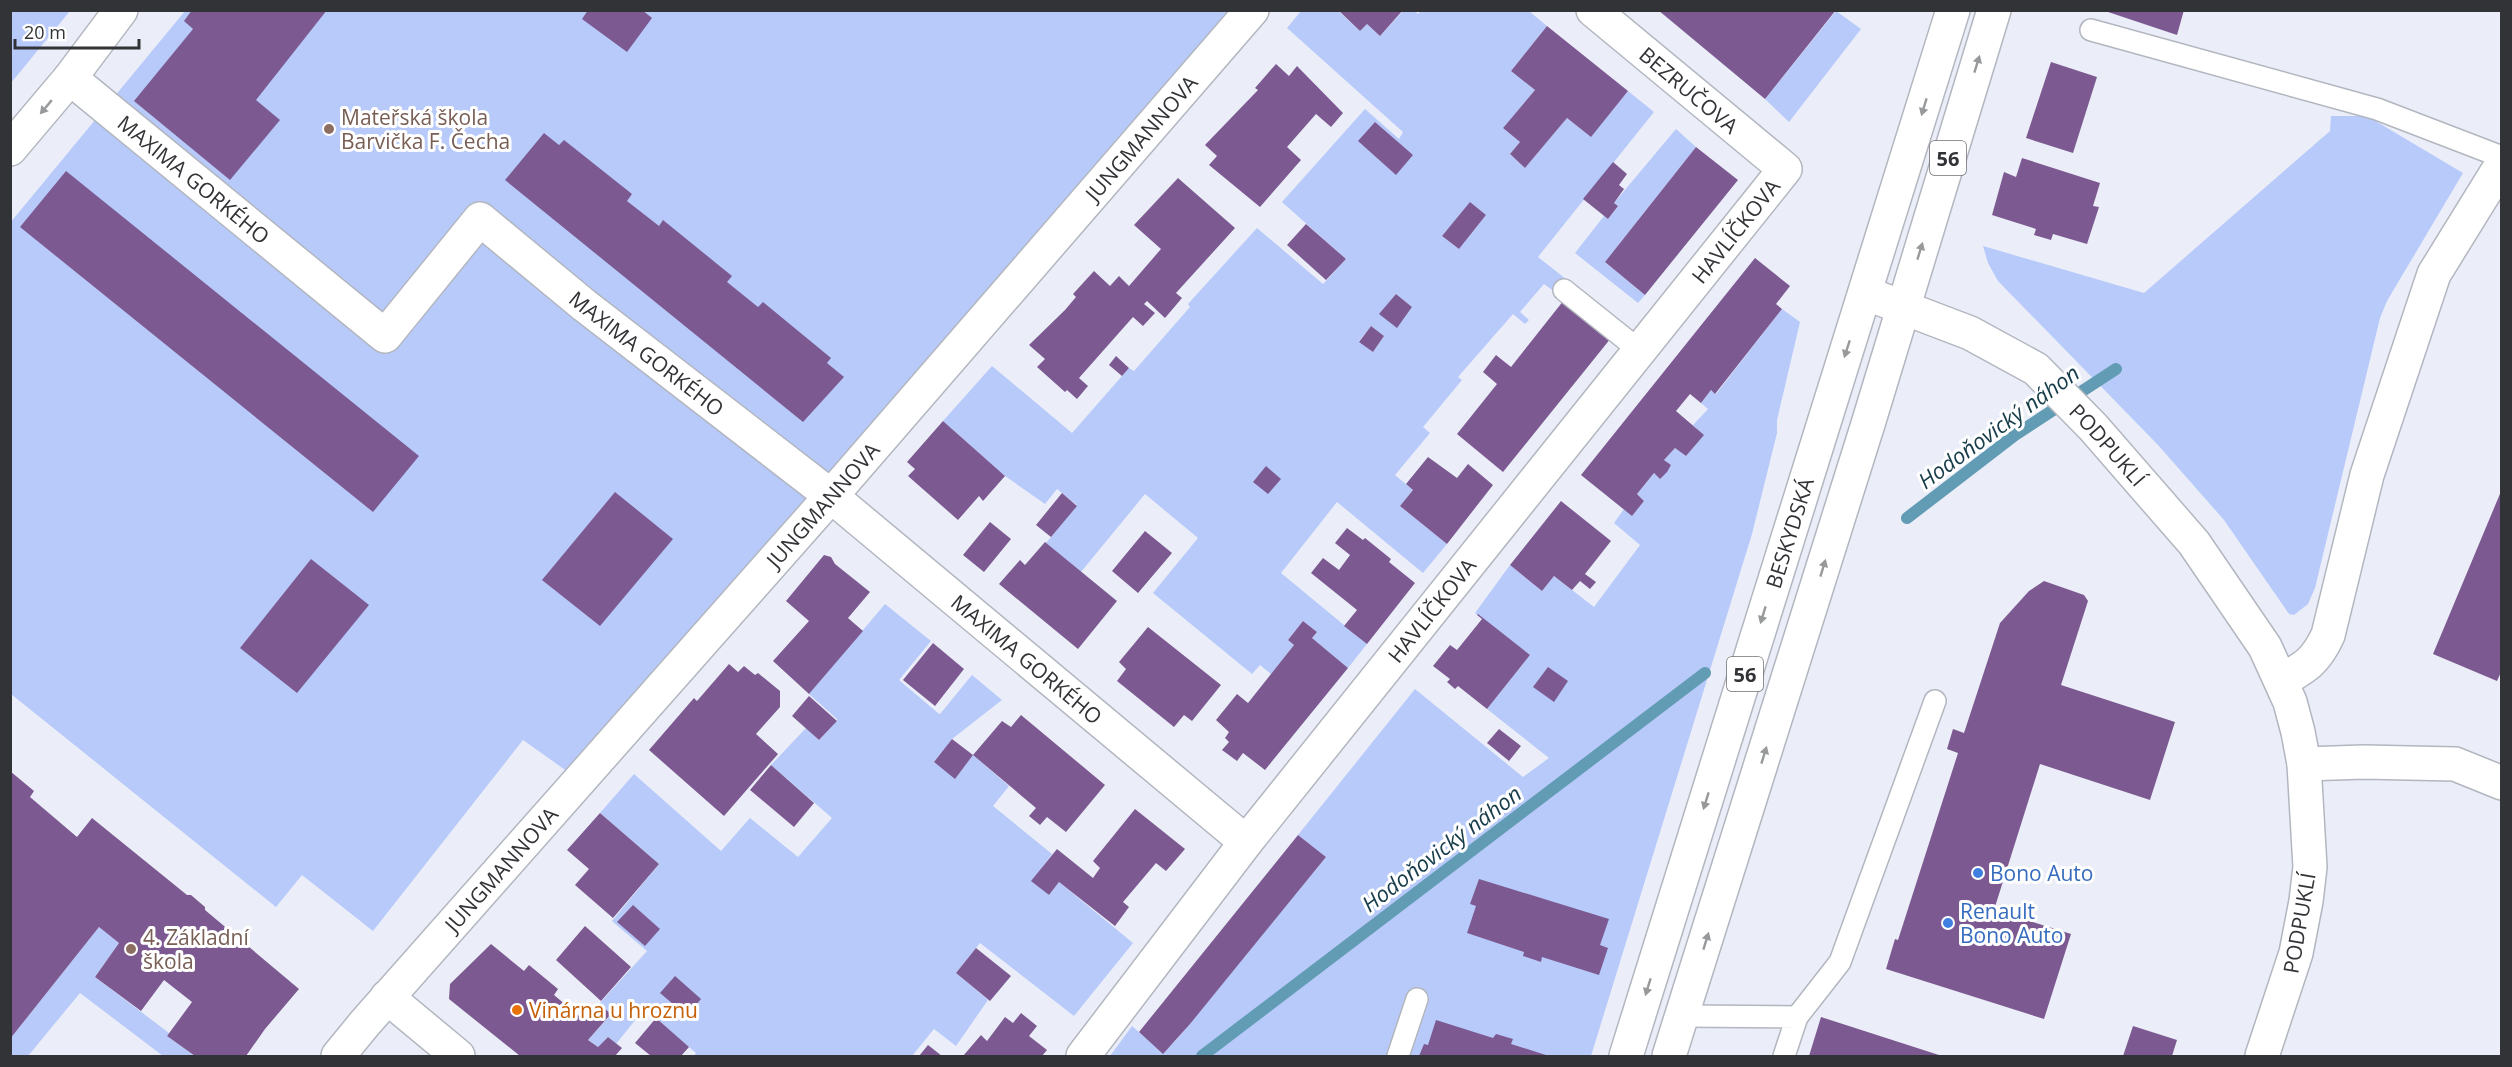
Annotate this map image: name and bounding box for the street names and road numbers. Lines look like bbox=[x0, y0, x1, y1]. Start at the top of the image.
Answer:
street label: BEZRUČOVA bbox=[1634, 40, 1745, 140]
street label: JUNGMANNOVA bbox=[1078, 68, 1204, 208]
street label: MAXIMA GORKÉHO bbox=[112, 109, 276, 250]
road number: 56 bbox=[1930, 141, 1966, 175]
street label: HAVLÍČKOVA bbox=[1685, 172, 1786, 289]
street label: MAXIMA GORKÉHO bbox=[563, 285, 730, 422]
street label: PODPUKLÍ bbox=[2064, 397, 2152, 492]
street label: JUNGMANNOVA bbox=[759, 436, 886, 575]
street label: BESKYDSKÁ bbox=[1759, 474, 1820, 592]
street label: HAVLÍČKOVA bbox=[1381, 552, 1483, 668]
street label: MAXIMA GORKÉHO bbox=[945, 588, 1108, 730]
road number: 56 bbox=[1727, 657, 1763, 691]
street label: JUNGMANNOVA bbox=[437, 800, 564, 939]
street label: PODPUKLÍ bbox=[2276, 870, 2322, 976]

